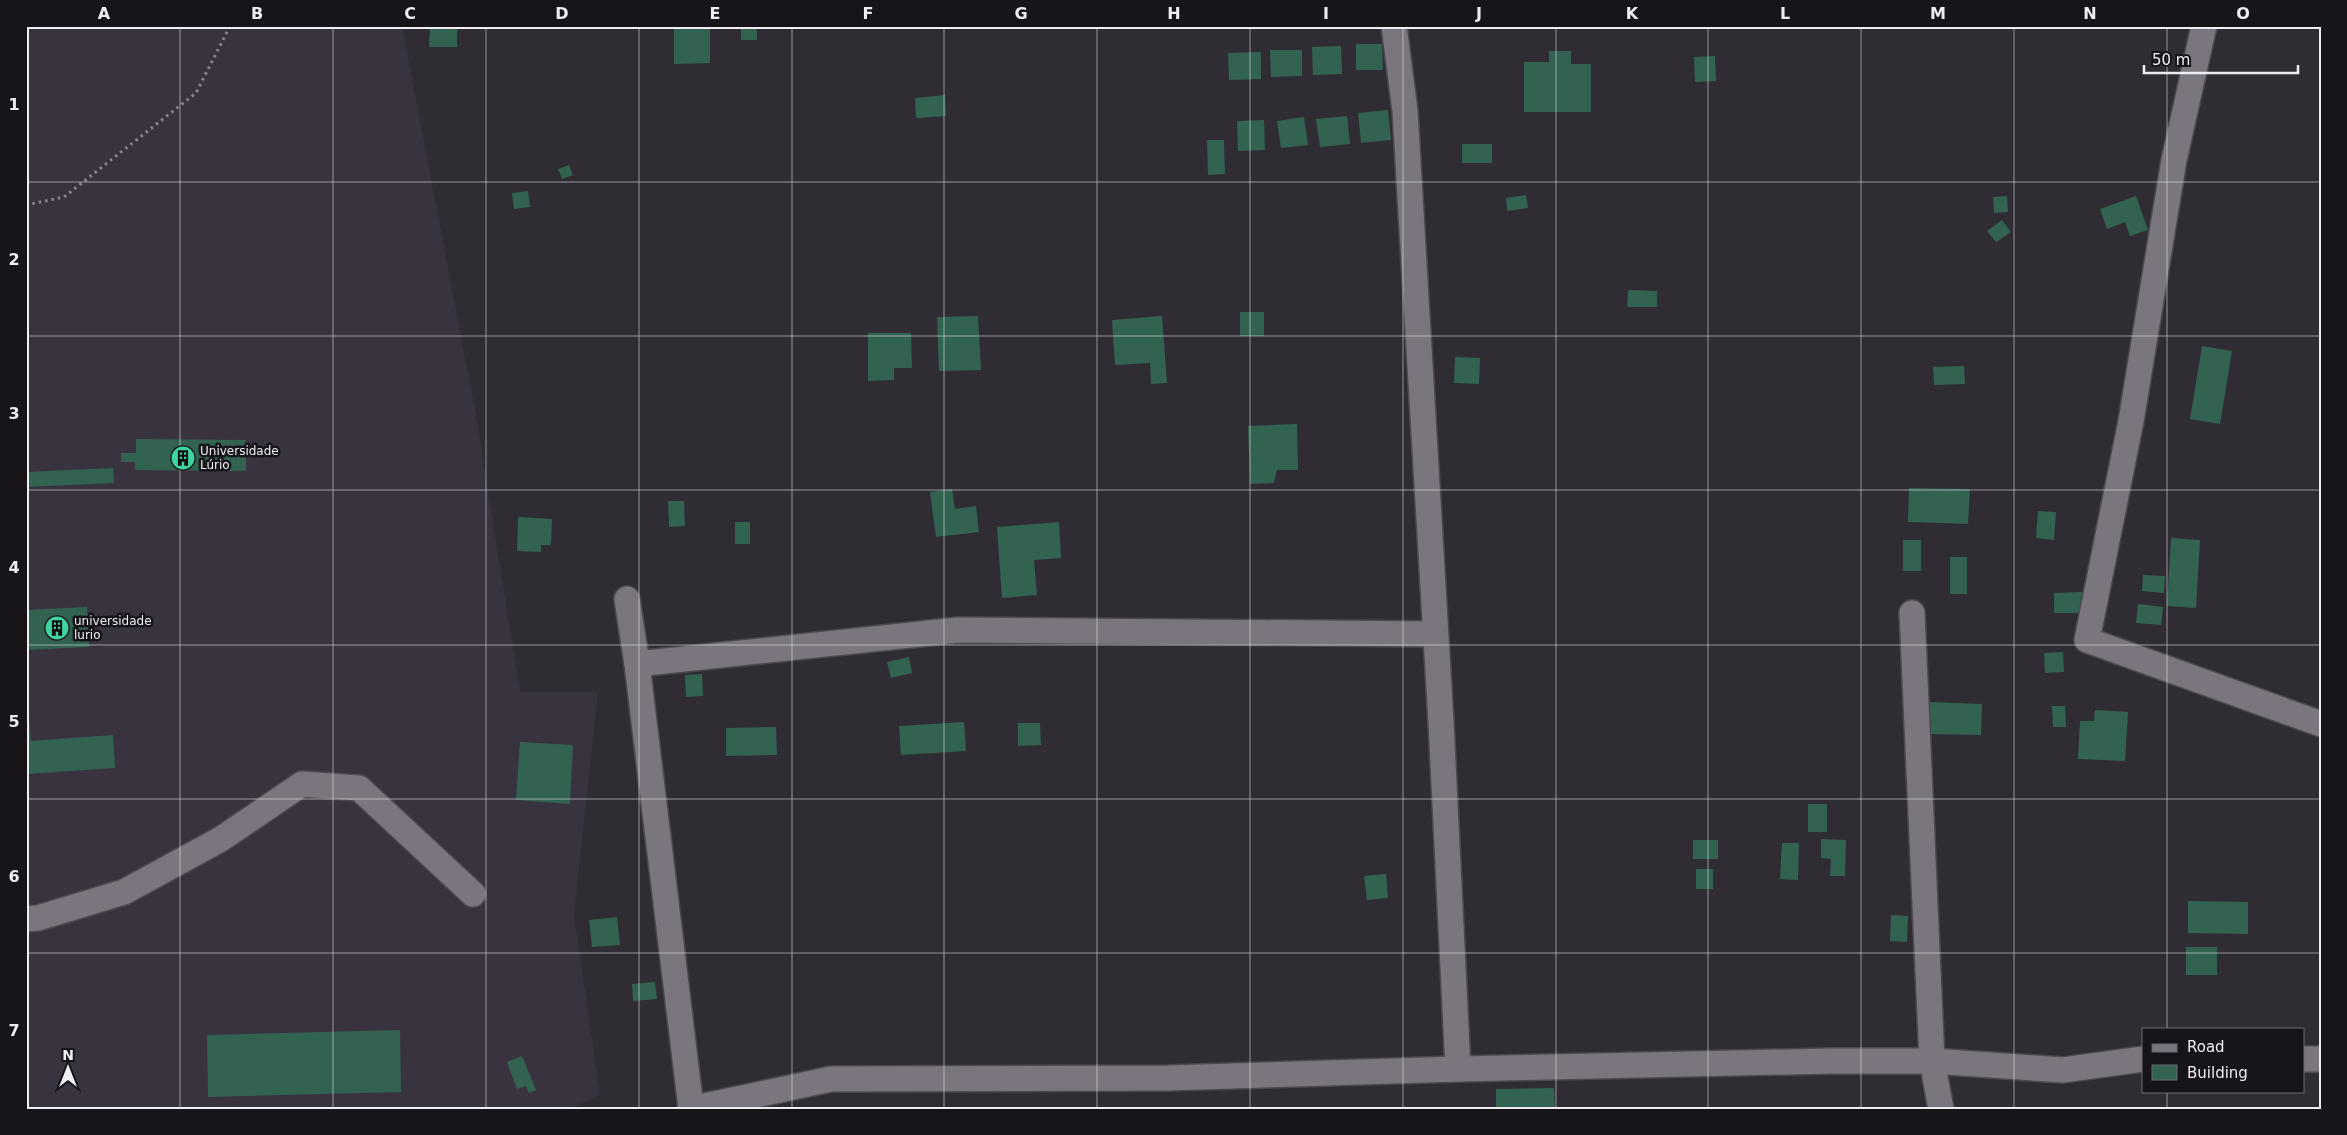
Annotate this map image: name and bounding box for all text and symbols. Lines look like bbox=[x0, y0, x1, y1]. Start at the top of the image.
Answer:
text: A bbox=[98, 4, 111, 23]
text: B bbox=[251, 4, 263, 23]
text: C bbox=[404, 4, 416, 23]
text: D bbox=[555, 4, 569, 23]
text: E bbox=[710, 4, 720, 23]
text: F bbox=[863, 4, 873, 23]
text: G bbox=[1014, 4, 1028, 23]
text: H bbox=[1167, 4, 1181, 23]
text: I bbox=[1323, 4, 1329, 23]
text: J bbox=[1475, 4, 1482, 23]
text: K bbox=[1626, 4, 1639, 23]
text: L bbox=[1780, 4, 1790, 23]
text: M bbox=[1930, 4, 1946, 23]
text: N bbox=[2083, 4, 2097, 23]
text: O bbox=[2236, 4, 2250, 23]
scale bar bbox=[2144, 42, 2298, 74]
text: 50 m bbox=[2152, 51, 2190, 69]
text: 1 bbox=[8, 95, 20, 114]
text: 2 bbox=[8, 250, 20, 269]
text: 3 bbox=[8, 404, 20, 423]
place label: Universidade Lúrio bbox=[200, 444, 279, 472]
building icon: Universidade Lúrio bbox=[170, 445, 196, 471]
text: 4 bbox=[8, 558, 20, 577]
place label: universidade lurio bbox=[74, 614, 152, 642]
building icon: universidade lurio bbox=[44, 615, 70, 641]
text: 5 bbox=[8, 712, 20, 731]
text: 6 bbox=[8, 867, 20, 886]
text: 7 bbox=[8, 1021, 20, 1040]
legend bbox=[2142, 1028, 2304, 1092]
text: Road bbox=[2187, 1038, 2225, 1056]
north arrow bbox=[42, 1042, 92, 1092]
text: N bbox=[62, 1047, 74, 1063]
text: Building bbox=[2187, 1064, 2248, 1082]

